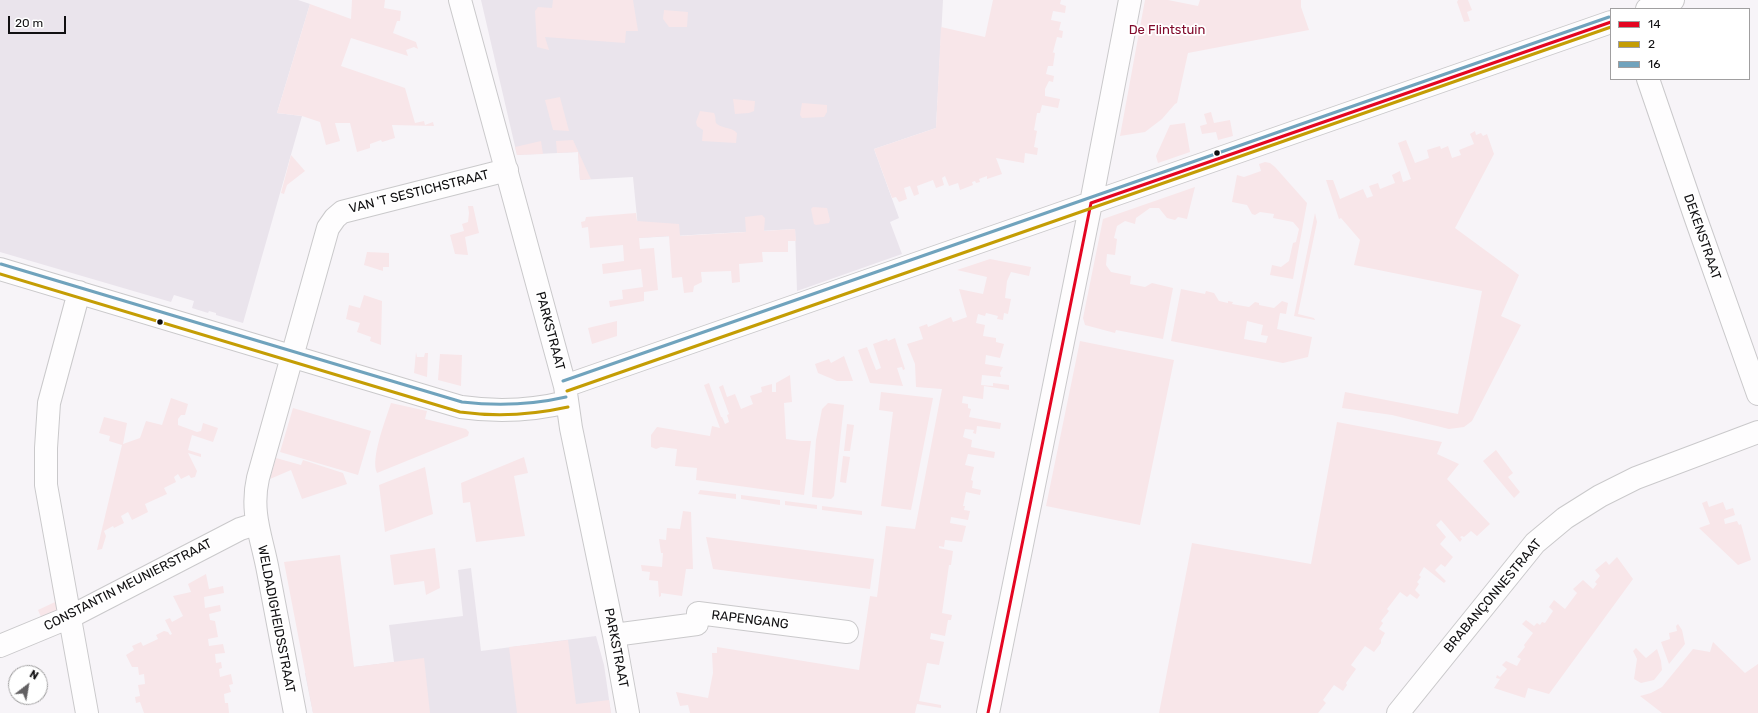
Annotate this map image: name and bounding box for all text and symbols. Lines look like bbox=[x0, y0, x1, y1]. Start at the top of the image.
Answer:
scale bar bbox=[10, 8, 68, 34]
legend bbox=[1610, 8, 1750, 80]
text: 20 m bbox=[15, 16, 43, 30]
text: 14 bbox=[1648, 17, 1661, 31]
park label: De Flintstuin bbox=[1129, 22, 1205, 38]
text: 2 bbox=[1648, 37, 1655, 51]
text: 16 bbox=[1648, 57, 1660, 71]
unlabelled marker bbox=[1212, 148, 1222, 158]
street label: VAN 'T SESTICHSTRAAT bbox=[348, 167, 490, 217]
street label: DEKENSTRAAT bbox=[1680, 192, 1724, 282]
street label: PARKSTRAAT bbox=[532, 290, 568, 372]
unlabelled marker bbox=[155, 317, 165, 327]
street label: CONSTANTIN MEUNIERSTRAAT bbox=[41, 536, 215, 634]
street label: BRABANÇONNESTRAAT bbox=[1441, 536, 1545, 656]
street label: WELDADIGHEIDSSTRAAT bbox=[254, 544, 298, 694]
street label: PARKSTRAAT bbox=[601, 607, 631, 689]
street label: RAPENGANG bbox=[710, 608, 790, 632]
north arrow bbox=[8, 665, 48, 705]
text: N bbox=[27, 668, 41, 683]

